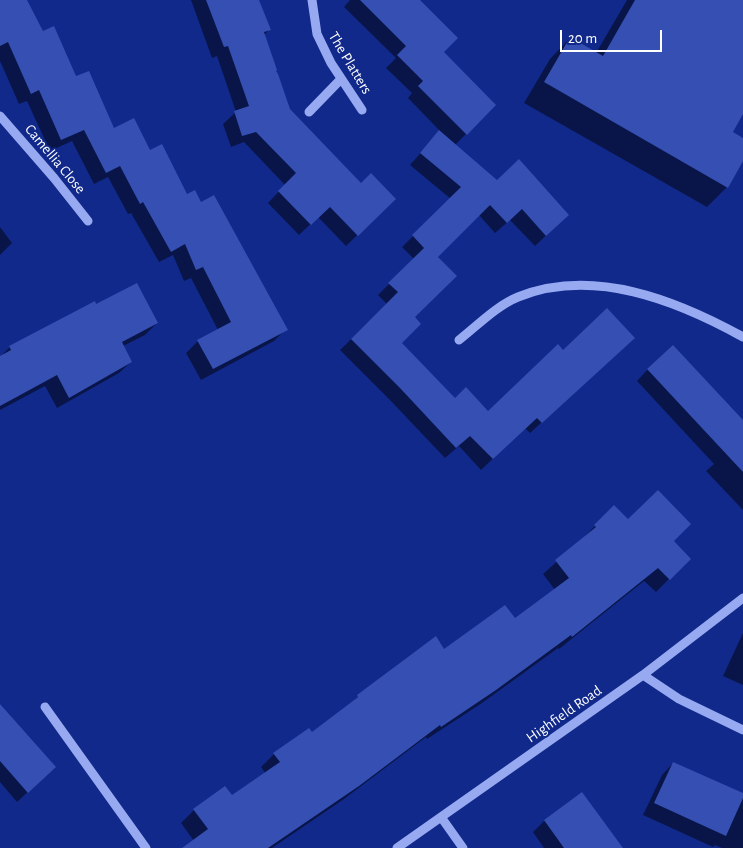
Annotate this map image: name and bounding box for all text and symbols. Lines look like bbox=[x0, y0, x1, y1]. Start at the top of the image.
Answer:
scale bar bbox=[563, 20, 666, 52]
street label: The Platters bbox=[324, 29, 376, 97]
text: 20 m bbox=[568, 31, 597, 46]
street label: Camellia Close bbox=[21, 121, 89, 197]
street label: Highfield Road bbox=[523, 681, 605, 747]

